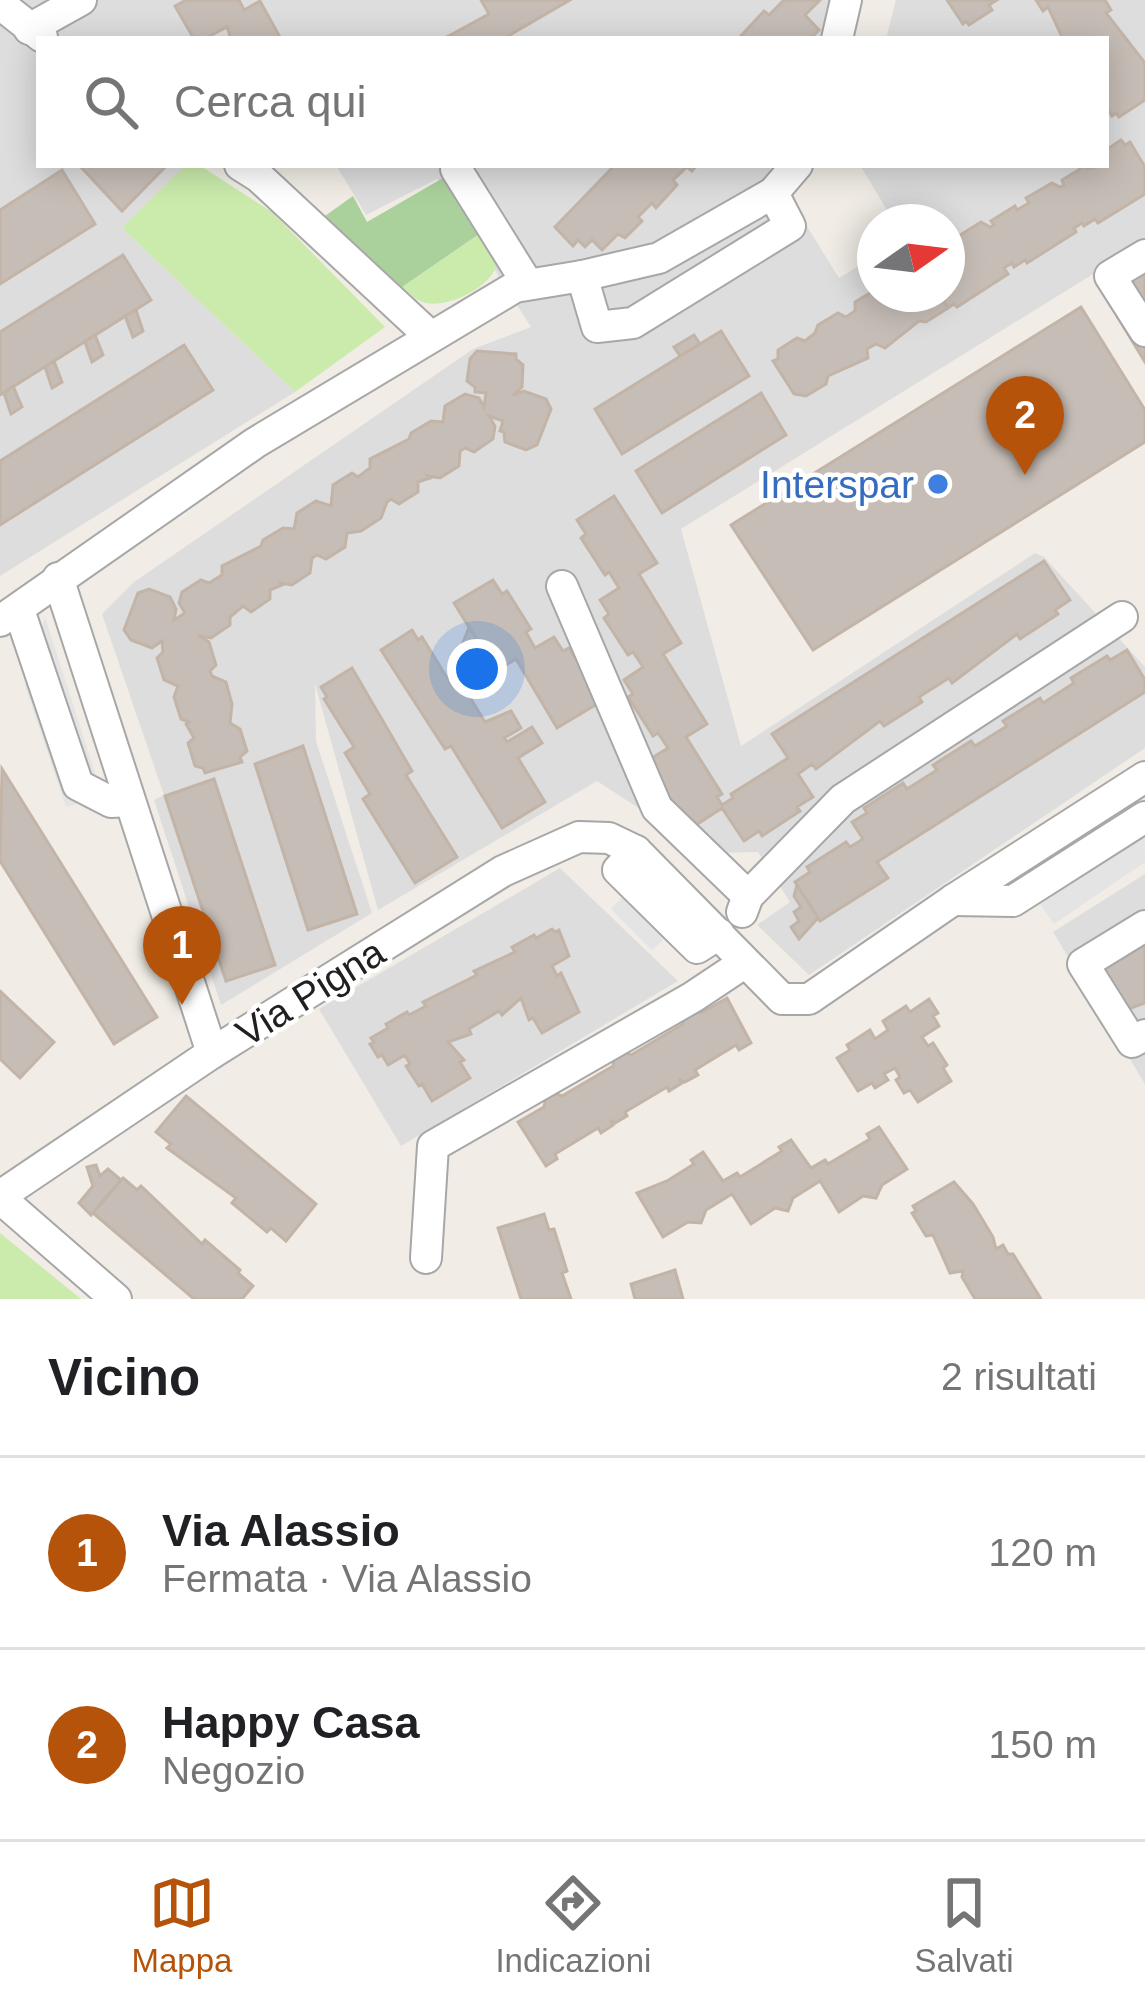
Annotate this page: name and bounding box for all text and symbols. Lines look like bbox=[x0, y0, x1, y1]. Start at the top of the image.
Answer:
search box bbox=[36, 36, 1109, 168]
icon: search bbox=[78, 69, 144, 135]
text: Cerca qui bbox=[174, 76, 367, 127]
north arrow bbox=[857, 204, 965, 312]
pin: 2 bbox=[986, 376, 1064, 475]
place label: Interspar bbox=[760, 463, 914, 506]
marker: Interspar bbox=[925, 471, 951, 497]
your location bbox=[447, 639, 507, 699]
pin: 1 bbox=[143, 906, 221, 1005]
street label: Via Pigna bbox=[228, 930, 392, 1055]
text: Vicino bbox=[48, 1349, 200, 1406]
text: 2 risultati bbox=[941, 1355, 1097, 1398]
text: Via Alassio bbox=[162, 1505, 400, 1556]
text: 1 bbox=[76, 1531, 98, 1574]
text: 120 m bbox=[989, 1531, 1097, 1574]
text: Fermata · Via Alassio bbox=[162, 1557, 532, 1600]
text: Happy Casa bbox=[162, 1697, 420, 1748]
text: 2 bbox=[76, 1723, 98, 1766]
text: 150 m bbox=[989, 1723, 1097, 1766]
text: Negozio bbox=[162, 1749, 305, 1792]
tab: Mappa bbox=[132, 1870, 232, 1980]
tab: Indicazioni bbox=[495, 1870, 651, 1980]
tab: Salvati bbox=[914, 1870, 1013, 1980]

